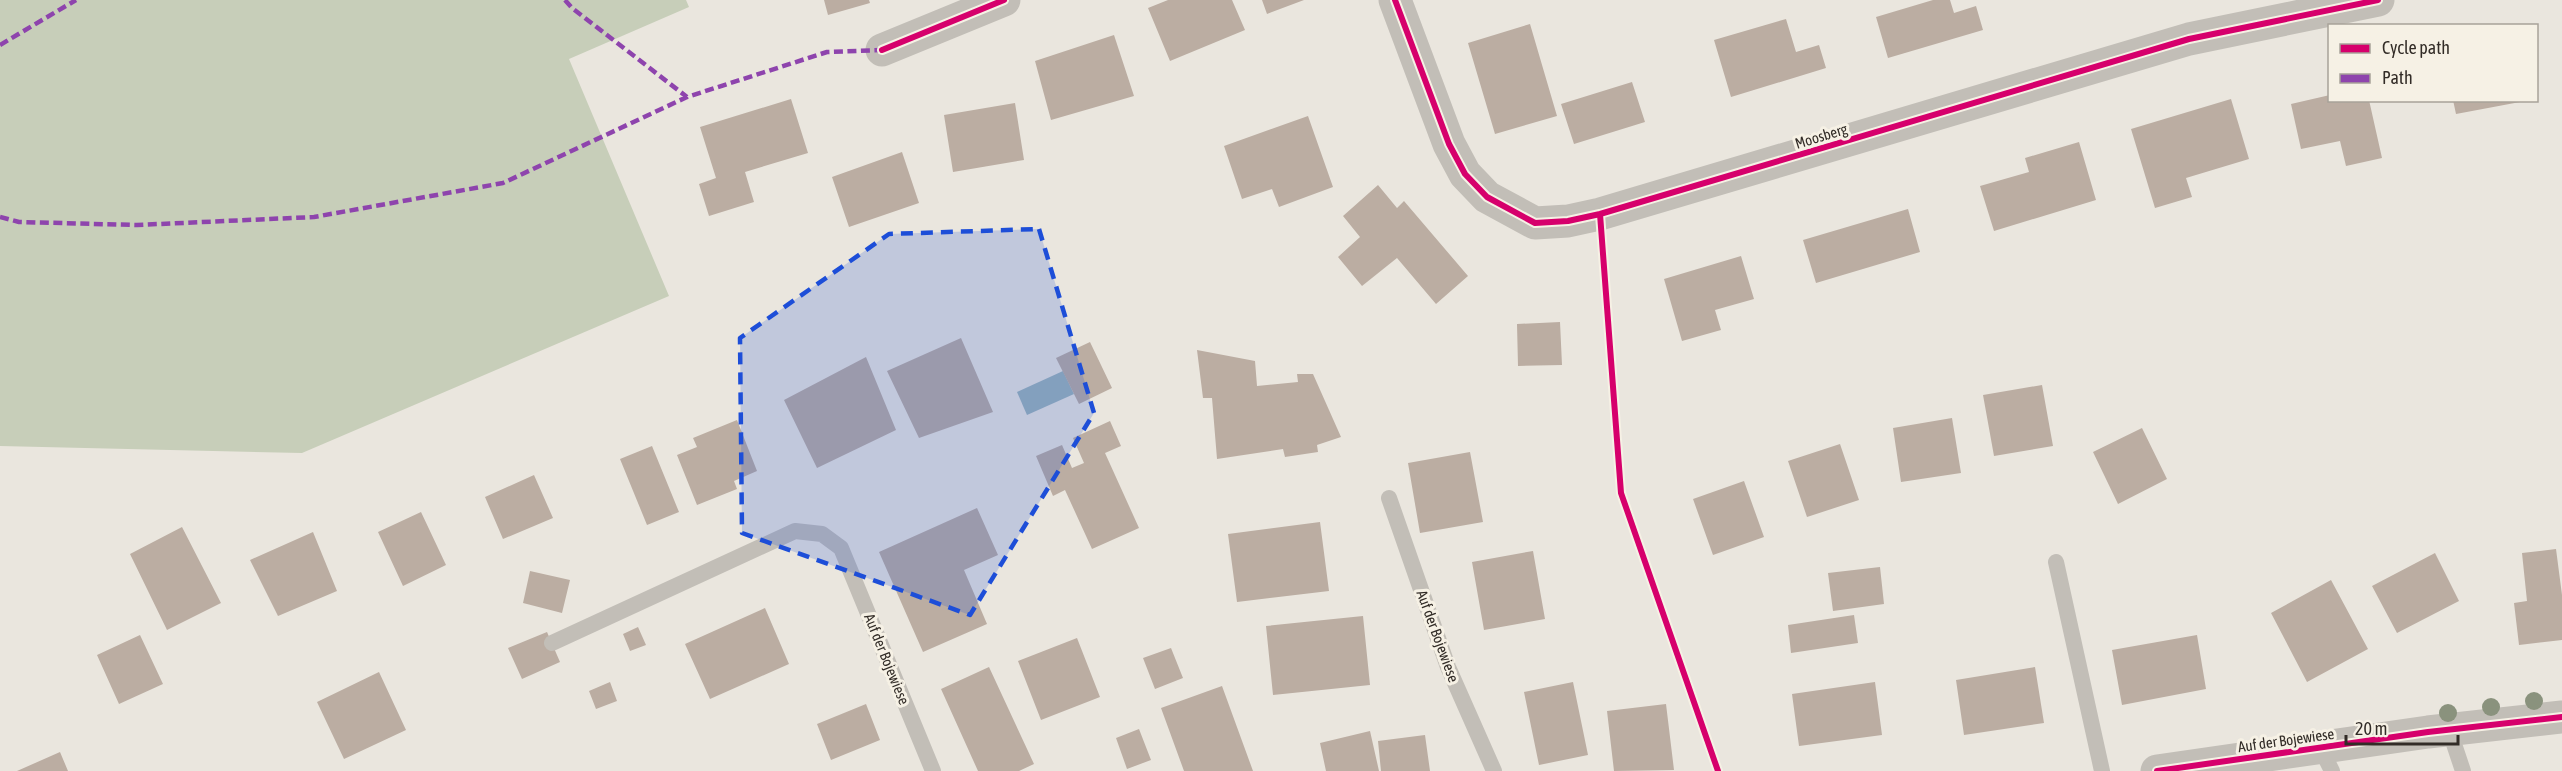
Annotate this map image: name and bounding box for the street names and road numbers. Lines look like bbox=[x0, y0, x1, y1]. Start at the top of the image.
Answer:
street label: Moosberg bbox=[1793, 120, 1850, 152]
street label: Auf der Bojewiese bbox=[1413, 588, 1463, 685]
street label: Auf der Bojewiese bbox=[861, 611, 913, 707]
street label: Auf der Bojewiese bbox=[2237, 725, 2335, 755]

